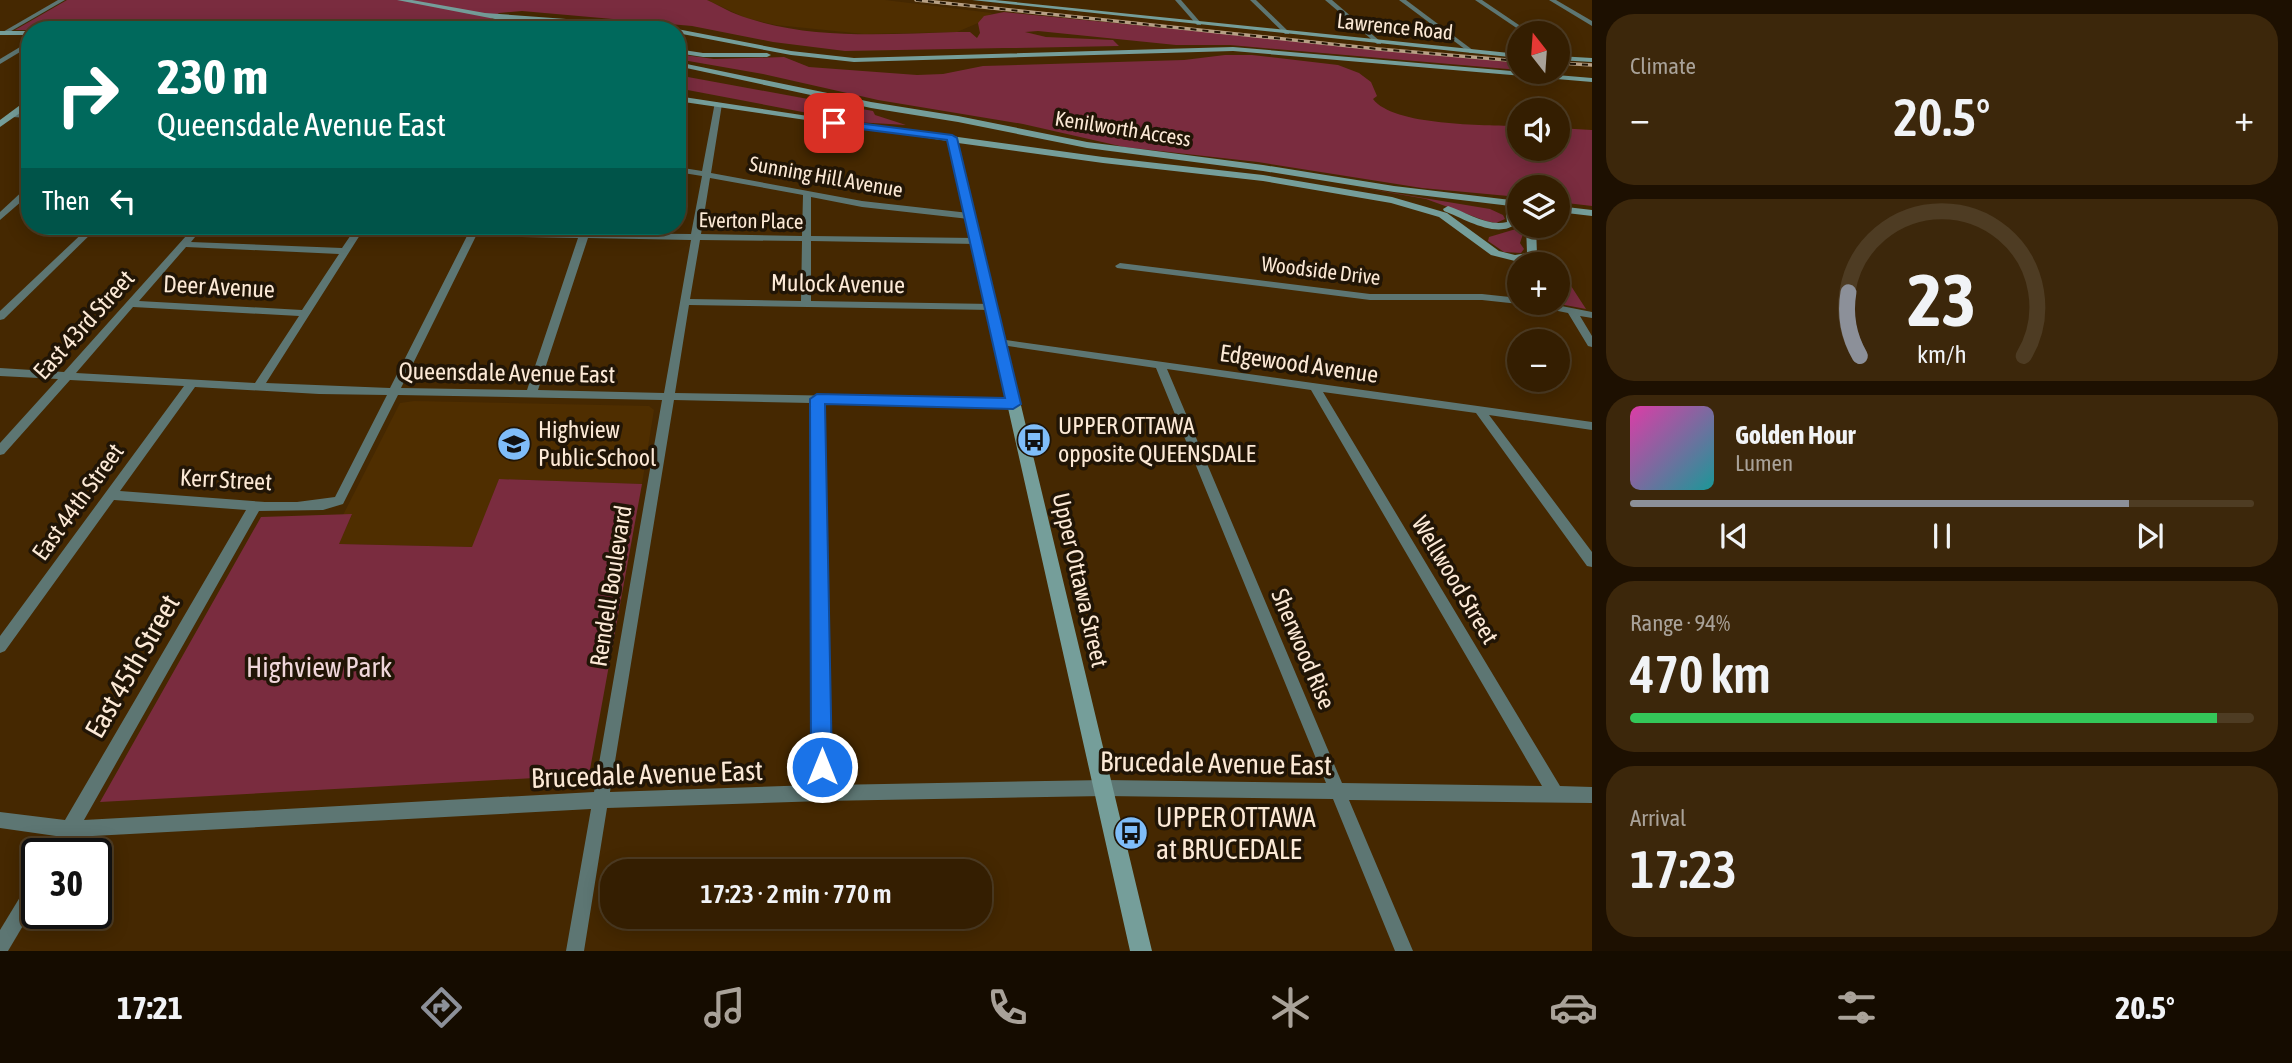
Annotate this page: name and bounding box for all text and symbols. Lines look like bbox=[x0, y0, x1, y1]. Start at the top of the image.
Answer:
street label: Lawrence Road bbox=[1336, 8, 1454, 44]
north arrow bbox=[1507, 21, 1570, 84]
map controls bbox=[1507, 21, 1570, 392]
text: 230 m bbox=[157, 48, 268, 104]
icon: right bbox=[42, 49, 133, 140]
text: Climate bbox=[1630, 53, 1696, 79]
text: 20.5° bbox=[1894, 87, 1990, 147]
pin bbox=[804, 93, 864, 153]
text: − bbox=[1630, 96, 1650, 139]
text: + bbox=[2234, 96, 2254, 139]
button: sound bbox=[1507, 98, 1570, 161]
icon: arrive bbox=[815, 104, 853, 142]
street label: Kenilworth Access bbox=[1053, 105, 1193, 151]
text: Queensdale Avenue East bbox=[157, 106, 446, 143]
street label: Sunning Hill Avenue bbox=[748, 151, 905, 201]
button: layers bbox=[1507, 175, 1570, 238]
icon: left bbox=[104, 182, 142, 220]
text: Then bbox=[42, 186, 90, 216]
street label: Everton Place bbox=[699, 207, 804, 233]
street label: Woodside Drive bbox=[1260, 251, 1382, 289]
button: + bbox=[1507, 252, 1570, 315]
text: 23 bbox=[1908, 259, 1976, 342]
street label: East 43rd Street bbox=[28, 265, 140, 385]
street label: Mulock Avenue bbox=[771, 269, 905, 298]
street label: Deer Avenue bbox=[162, 270, 276, 303]
button: − bbox=[1507, 329, 1570, 392]
street label: Edgewood Avenue bbox=[1218, 339, 1380, 388]
text: km/h bbox=[1917, 340, 1967, 368]
street label: Queensdale Avenue East bbox=[398, 357, 616, 388]
place label: UPPER OTTAWA opposite QUEENSDALE bbox=[1058, 412, 1256, 467]
place label: Highview Public School bbox=[538, 416, 657, 471]
text: Golden Hour bbox=[1735, 420, 1855, 450]
bus stop icon: UPPER OTTAWA opposite QUEENSDALE bbox=[1015, 421, 1053, 459]
school or university icon: Highview Public School bbox=[495, 425, 533, 463]
street label: East 44th Street bbox=[26, 438, 129, 565]
text: Lumen bbox=[1735, 450, 1793, 476]
street label: Kerr Street bbox=[179, 464, 273, 495]
street label: Upper Ottawa Street bbox=[1047, 490, 1114, 670]
street label: Rendell Boulevard bbox=[584, 503, 637, 669]
street label: Wellwood Street bbox=[1407, 511, 1504, 648]
icon: previous bbox=[1715, 517, 1753, 555]
icon: pause bbox=[1923, 517, 1961, 555]
icon: next bbox=[2131, 517, 2169, 555]
street label: Sherwood Rise bbox=[1266, 585, 1341, 713]
street label: East 45th Street bbox=[78, 589, 186, 743]
text: Range · 94% bbox=[1630, 610, 1730, 636]
text: 470 km bbox=[1630, 644, 1771, 704]
park label: Highview Park bbox=[246, 651, 392, 683]
position arrow bbox=[785, 730, 859, 804]
street label: Brucedale Avenue East bbox=[1100, 745, 1332, 781]
street label: Brucedale Avenue East bbox=[530, 754, 764, 794]
place label: UPPER OTTAWA at BRUCEDALE bbox=[1156, 801, 1316, 865]
text: Arrival bbox=[1630, 805, 1686, 831]
bus stop icon: UPPER OTTAWA at BRUCEDALE bbox=[1112, 814, 1150, 852]
speed limit sign: 30 bbox=[21, 838, 112, 929]
text: 17:23 bbox=[1630, 839, 1737, 899]
text: 17:23 · 2 min · 770 m bbox=[701, 879, 891, 909]
icon: directions bbox=[417, 983, 466, 1032]
icon: music bbox=[700, 983, 749, 1032]
icon: phone bbox=[983, 983, 1032, 1032]
icon: climate bbox=[1266, 983, 1315, 1032]
icon: car bbox=[1549, 983, 1598, 1032]
icon: filters bbox=[1832, 983, 1881, 1032]
text: 17:21 bbox=[117, 989, 183, 1026]
text: 20.5° bbox=[2115, 989, 2175, 1026]

